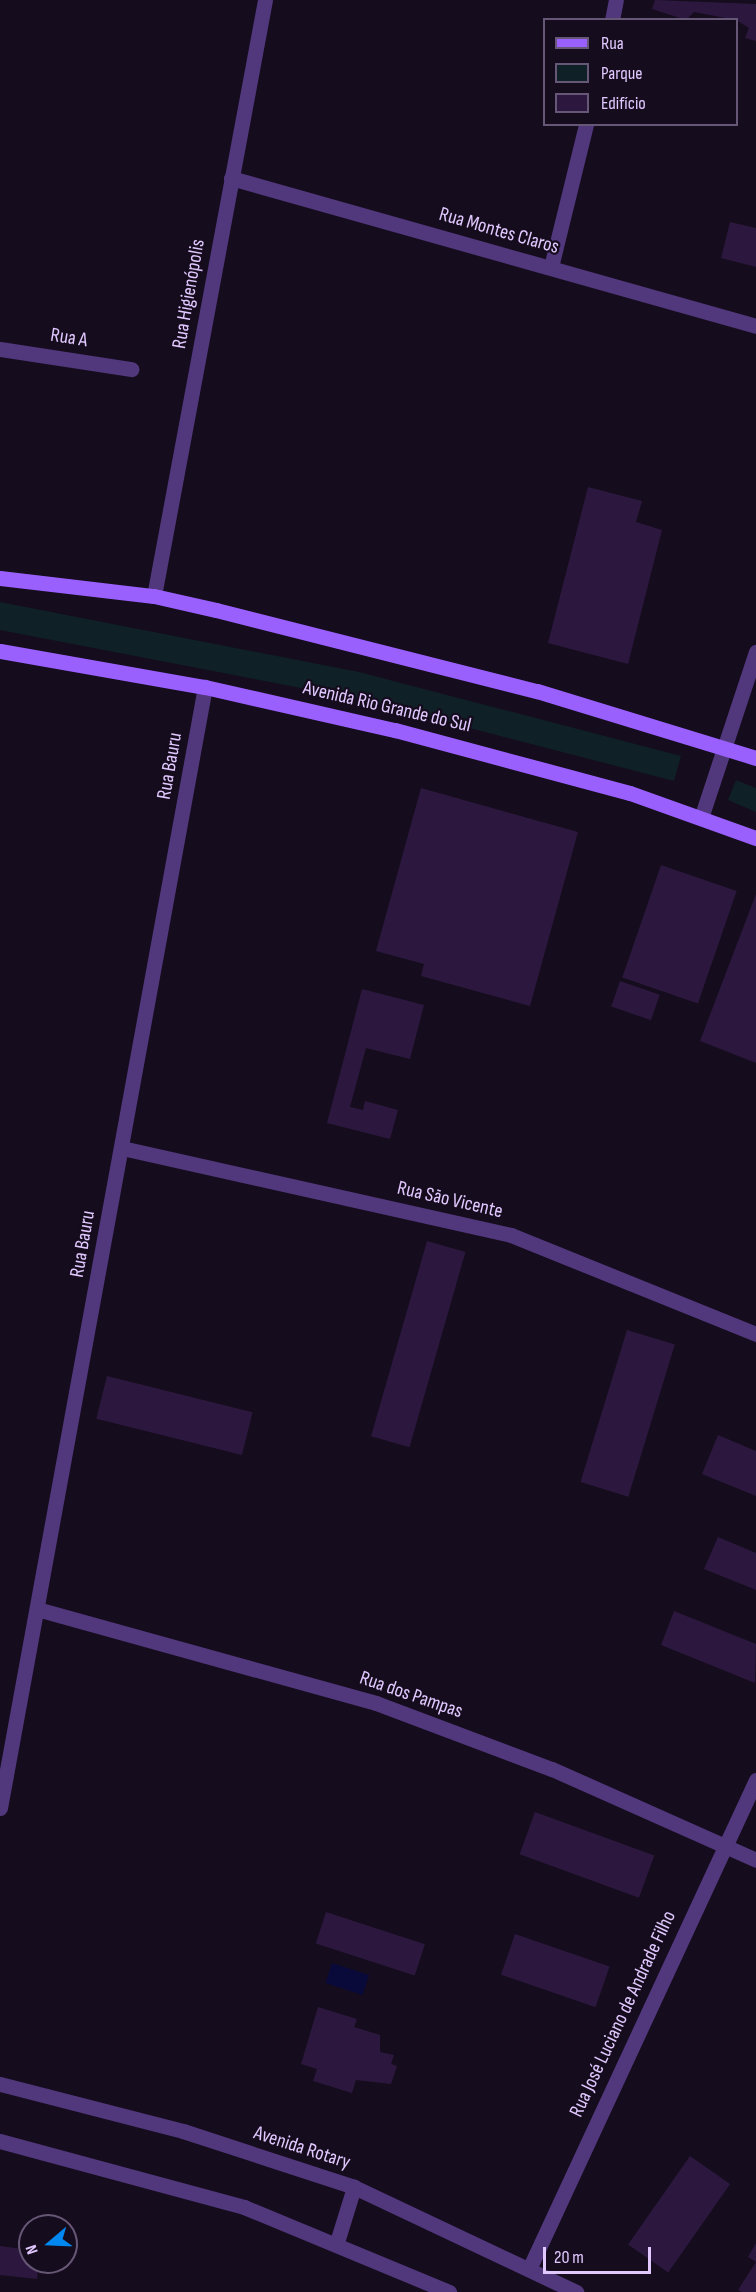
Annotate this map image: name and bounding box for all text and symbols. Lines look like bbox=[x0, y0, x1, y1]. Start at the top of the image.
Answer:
legend bbox=[543, 18, 738, 126]
text: Rua bbox=[601, 33, 624, 54]
text: Parque bbox=[601, 63, 642, 84]
text: Edifício bbox=[601, 93, 646, 114]
street label: Rua Montes Claros bbox=[436, 202, 562, 260]
street label: Rua Higienópolis bbox=[168, 237, 210, 351]
street label: Rua A bbox=[49, 323, 89, 353]
street label: Avenida Rio Grande do Sul bbox=[301, 676, 473, 738]
street label: Rua Bauru bbox=[152, 731, 188, 801]
street label: Rua São Vicente bbox=[395, 1176, 505, 1224]
street label: Rua Bauru bbox=[65, 1209, 101, 1279]
street label: Rua dos Pampas bbox=[356, 1666, 466, 1724]
street label: Rua José Luciano de Andrade Filho bbox=[565, 1907, 681, 2121]
street label: Avenida Rotary bbox=[251, 2121, 353, 2175]
north arrow bbox=[18, 2214, 78, 2274]
scale bar bbox=[546, 2235, 654, 2273]
text: N bbox=[22, 2242, 43, 2257]
text: 20 m bbox=[554, 2247, 584, 2268]

